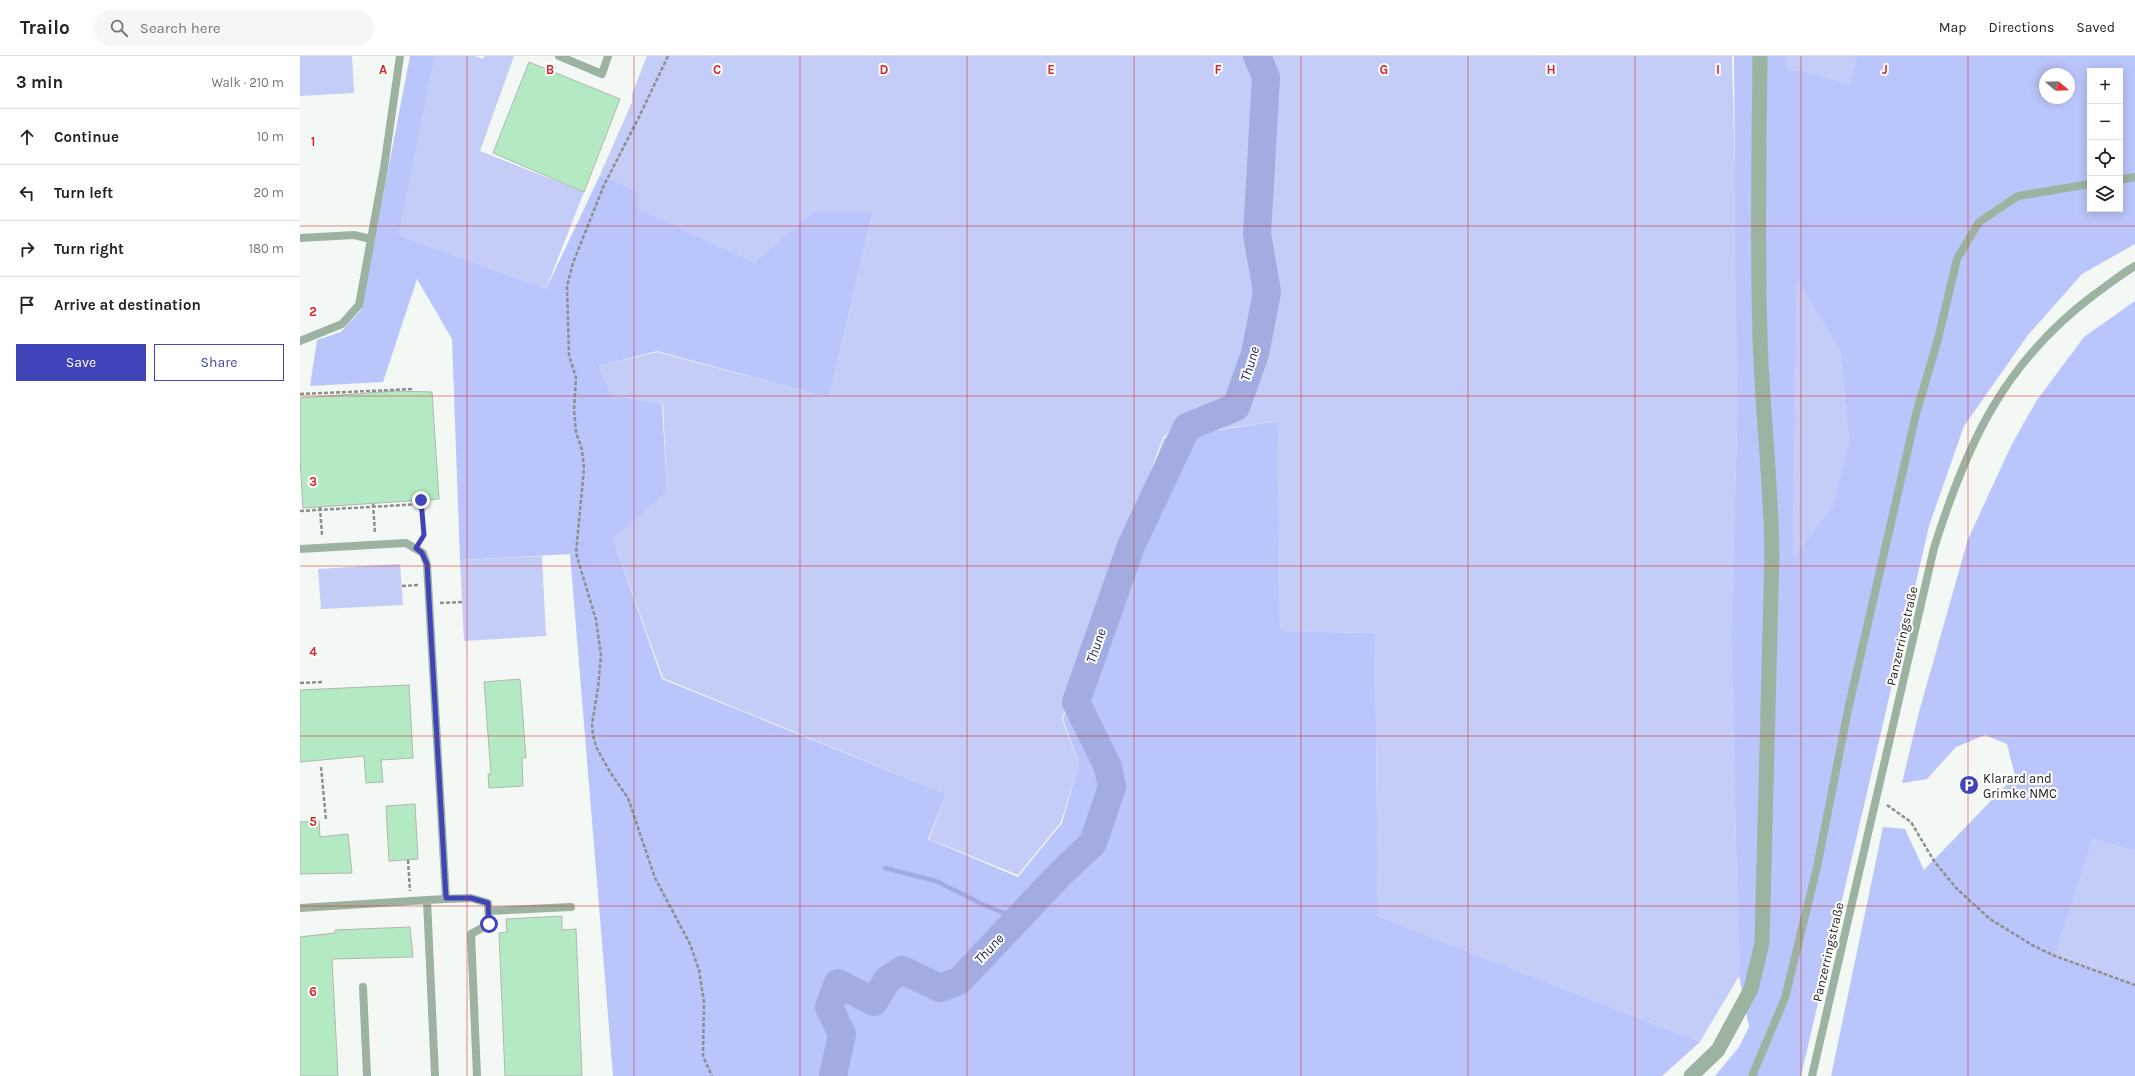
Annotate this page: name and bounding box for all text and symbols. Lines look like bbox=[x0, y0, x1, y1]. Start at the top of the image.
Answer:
search box bbox=[94, 10, 374, 46]
text: Trailo bbox=[20, 17, 70, 39]
icon: search bbox=[108, 17, 130, 39]
text: Search here bbox=[140, 19, 221, 37]
text: Map bbox=[1939, 19, 1967, 36]
text: Directions bbox=[1989, 19, 2054, 36]
text: Saved bbox=[2076, 19, 2115, 36]
text: A bbox=[379, 62, 387, 77]
text: B bbox=[546, 62, 554, 77]
text: C bbox=[713, 62, 721, 77]
text: D bbox=[880, 62, 889, 77]
text: E bbox=[1047, 62, 1055, 77]
text: F bbox=[1214, 62, 1222, 77]
text: G bbox=[1380, 62, 1388, 77]
text: H bbox=[1546, 62, 1556, 77]
text: I bbox=[1716, 62, 1720, 77]
text: J bbox=[1882, 62, 1888, 77]
north arrow bbox=[2039, 68, 2075, 104]
map controls bbox=[2087, 68, 2123, 212]
button: + bbox=[2087, 68, 2123, 104]
text: 3 min bbox=[16, 72, 63, 92]
text: Walk · 210 m bbox=[211, 75, 284, 90]
button: − bbox=[2087, 104, 2123, 140]
icon: ahead bbox=[16, 126, 38, 148]
text: Continue bbox=[54, 128, 119, 146]
text: 10 m bbox=[257, 129, 284, 144]
text: 1 bbox=[311, 134, 315, 149]
button: locate bbox=[2087, 140, 2123, 176]
button: layers bbox=[2087, 176, 2123, 212]
icon: left bbox=[16, 182, 38, 204]
text: Turn left bbox=[54, 184, 113, 202]
text: 20 m bbox=[254, 185, 284, 200]
icon: right bbox=[16, 238, 38, 260]
text: Turn right bbox=[54, 240, 124, 258]
text: 180 m bbox=[249, 241, 284, 256]
icon: arrive bbox=[16, 294, 38, 316]
text: Arrive at destination bbox=[54, 296, 201, 314]
text: 2 bbox=[309, 304, 317, 319]
button: Save bbox=[16, 344, 146, 381]
button: Share bbox=[154, 344, 284, 381]
water label: Thune bbox=[1237, 344, 1263, 384]
text: 3 bbox=[309, 474, 317, 489]
route end bbox=[412, 491, 430, 509]
street label: Panzerringstraße bbox=[1883, 584, 1921, 687]
water label: Thune bbox=[1082, 626, 1110, 666]
text: 4 bbox=[309, 644, 317, 659]
place label: Klarard and Grimke NMC bbox=[1983, 771, 2057, 801]
parking icon: Klarard and Grimke NMC bbox=[1958, 774, 1980, 796]
text: 5 bbox=[309, 814, 317, 829]
street label: Panzerringstraße bbox=[1809, 900, 1847, 1003]
route start bbox=[480, 915, 498, 933]
water label: Thune bbox=[971, 930, 1008, 968]
text: 6 bbox=[309, 984, 317, 999]

